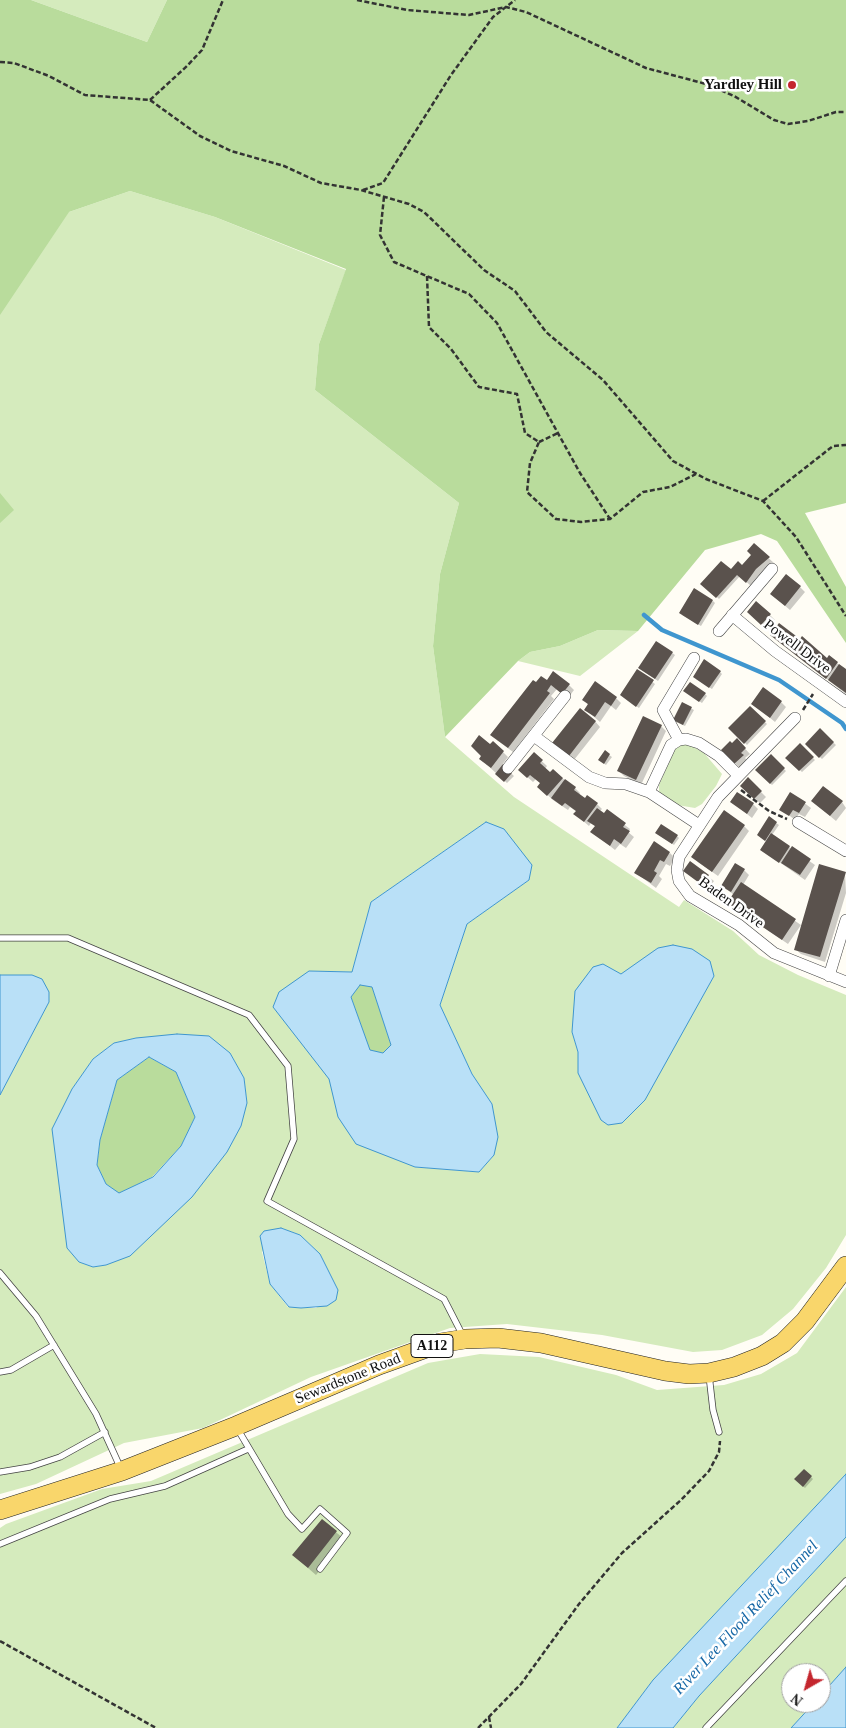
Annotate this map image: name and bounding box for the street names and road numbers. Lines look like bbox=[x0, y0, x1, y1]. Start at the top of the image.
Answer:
street label: Powell Drive bbox=[760, 616, 834, 678]
street label: Baden Drive bbox=[695, 873, 767, 933]
road number: A112 bbox=[411, 1334, 453, 1358]
street label: Sewardstone Road bbox=[293, 1350, 403, 1408]

